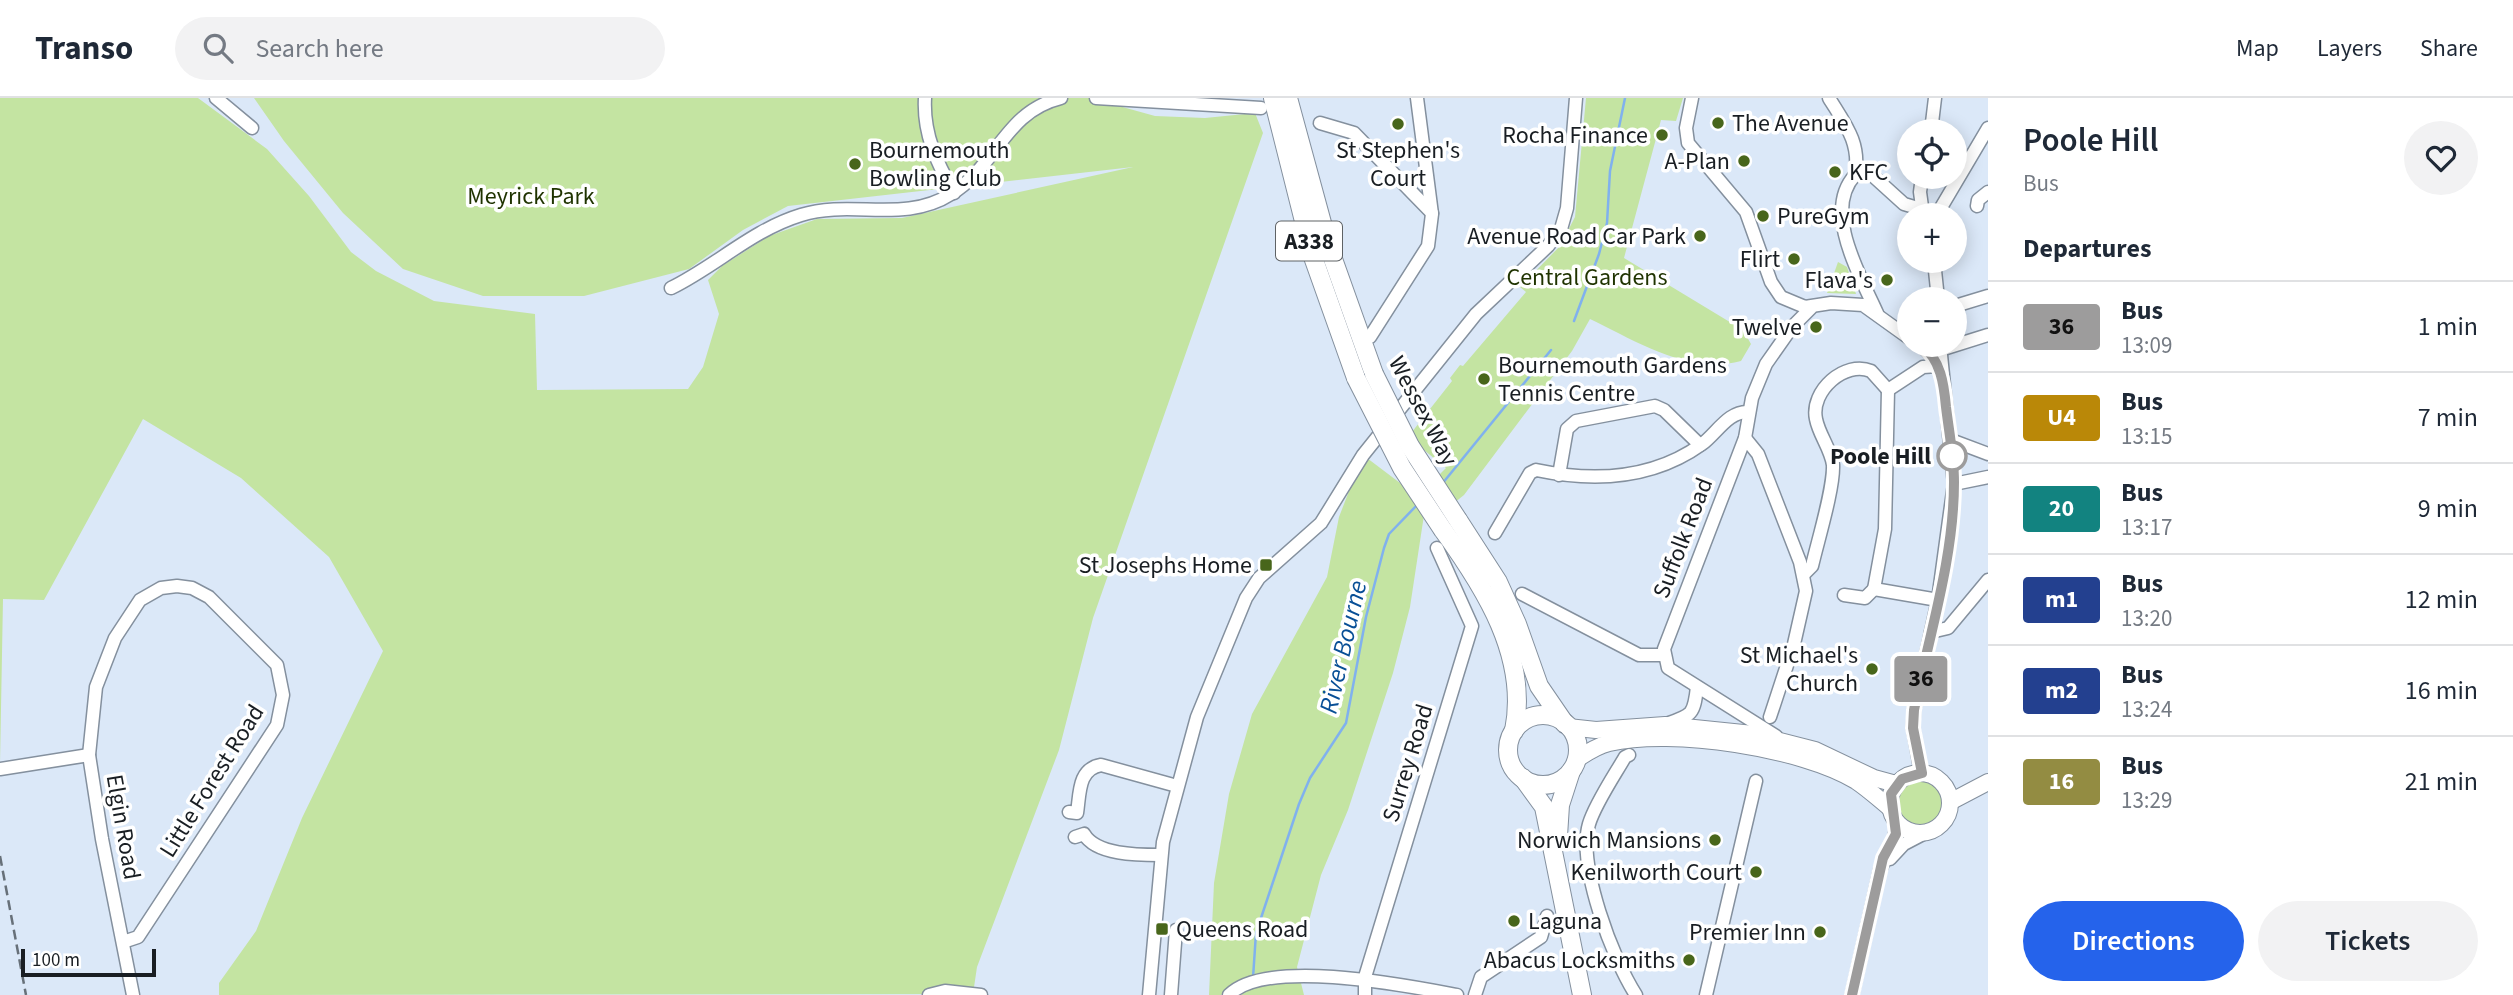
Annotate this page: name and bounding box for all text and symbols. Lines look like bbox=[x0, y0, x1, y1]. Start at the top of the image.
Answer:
search box bbox=[175, 17, 665, 80]
text: Transo bbox=[35, 25, 133, 72]
icon: search bbox=[199, 29, 237, 67]
text: Search here bbox=[255, 30, 384, 67]
text: Map bbox=[2236, 31, 2279, 66]
text: Layers bbox=[2317, 31, 2382, 66]
text: Share bbox=[2420, 31, 2478, 66]
place label: The Avenue bbox=[1732, 106, 1849, 141]
marker: The Avenue bbox=[1710, 115, 1726, 131]
marker: St Stephen's Court bbox=[1390, 116, 1406, 132]
text: Poole Hill bbox=[2023, 117, 2158, 164]
place label: Rocha Finance bbox=[1502, 118, 1648, 153]
map controls bbox=[1897, 119, 1967, 357]
button: locate bbox=[1897, 119, 1967, 189]
button: heart bbox=[2404, 121, 2478, 195]
marker: Rocha Finance bbox=[1654, 127, 1670, 143]
place label: Bournemouth Bowling Club bbox=[869, 133, 1010, 196]
place label: St Stephen's Court bbox=[1336, 133, 1460, 196]
place label: A-Plan bbox=[1665, 144, 1730, 179]
marker: A-Plan bbox=[1736, 153, 1752, 169]
place label: KFC bbox=[1849, 155, 1888, 190]
marker: Bournemouth Bowling Club bbox=[847, 156, 863, 172]
marker: KFC bbox=[1827, 164, 1843, 180]
text: Bus bbox=[2023, 167, 2059, 200]
park label: Meyrick Park bbox=[467, 179, 595, 214]
place label: PureGym bbox=[1777, 199, 1870, 234]
button: + bbox=[1897, 203, 1967, 273]
marker: PureGym bbox=[1755, 208, 1771, 224]
place label: Avenue Road Car Park bbox=[1467, 219, 1686, 254]
road number: A338 bbox=[1276, 222, 1342, 260]
marker: Avenue Road Car Park bbox=[1692, 228, 1708, 244]
text: Departures bbox=[2023, 230, 2151, 267]
place label: Flirt bbox=[1740, 242, 1780, 277]
marker: Flirt bbox=[1786, 251, 1802, 267]
park label: Central Gardens bbox=[1506, 260, 1668, 295]
place label: Flava's bbox=[1805, 263, 1873, 298]
marker: Flava's bbox=[1879, 272, 1895, 288]
button: − bbox=[1897, 287, 1967, 357]
text: Bus bbox=[2121, 292, 2163, 329]
text: 1 min bbox=[2418, 308, 2478, 345]
text: 36 bbox=[2049, 309, 2074, 344]
place label: Twelve bbox=[1732, 310, 1802, 345]
marker: Twelve bbox=[1808, 319, 1824, 335]
text: 13:09 bbox=[2121, 329, 2172, 362]
place label: Bournemouth Gardens Tennis Centre bbox=[1498, 348, 1727, 411]
street label: Wessex Way bbox=[1379, 350, 1467, 472]
marker: Bournemouth Gardens Tennis Centre bbox=[1476, 371, 1492, 387]
text: Bus bbox=[2121, 383, 2163, 420]
text: 7 min bbox=[2418, 399, 2478, 436]
text: U4 bbox=[2047, 400, 2076, 435]
text: 13:15 bbox=[2121, 420, 2172, 453]
place label: Poole Hill bbox=[1830, 439, 1931, 474]
marker: Poole Hill bbox=[1937, 441, 1967, 471]
street label: Suffolk Road bbox=[1644, 473, 1722, 603]
text: Bus bbox=[2121, 474, 2163, 511]
text: 9 min bbox=[2418, 490, 2478, 527]
text: 20 bbox=[2049, 491, 2074, 526]
text: 13:17 bbox=[2121, 511, 2172, 544]
place label: St Josephs Home bbox=[1079, 548, 1252, 583]
marker: St Josephs Home bbox=[1258, 557, 1274, 573]
text: Bus bbox=[2121, 565, 2163, 602]
water label: River Bourne bbox=[1310, 577, 1376, 717]
text: 12 min bbox=[2405, 581, 2478, 618]
text: m1 bbox=[2045, 582, 2078, 617]
text: 13:20 bbox=[2121, 602, 2172, 635]
place label: St Michael's Church bbox=[1740, 638, 1858, 701]
line badge: 36 bbox=[1890, 656, 1952, 702]
text: Bus bbox=[2121, 656, 2163, 693]
marker: St Michael's Church bbox=[1864, 661, 1880, 677]
text: 36 bbox=[1908, 661, 1934, 696]
text: 16 min bbox=[2405, 672, 2478, 709]
text: m2 bbox=[2045, 673, 2078, 708]
text: 13:24 bbox=[2121, 693, 2172, 726]
street label: Little Forest Road bbox=[151, 698, 273, 864]
street label: Surrey Road bbox=[1373, 700, 1443, 826]
text: Bus bbox=[2121, 747, 2163, 784]
text: 21 min bbox=[2405, 763, 2478, 800]
text: 16 bbox=[2049, 764, 2074, 799]
street label: Elgin Road bbox=[97, 772, 149, 882]
text: 13:29 bbox=[2121, 784, 2172, 817]
place label: Norwich Mansions bbox=[1517, 823, 1701, 858]
marker: Norwich Mansions bbox=[1707, 832, 1723, 848]
place label: Kenilworth Court bbox=[1571, 855, 1742, 890]
marker: Kenilworth Court bbox=[1748, 864, 1764, 880]
button: Directions bbox=[2023, 901, 2244, 981]
button: Tickets bbox=[2258, 901, 2478, 981]
place label: Laguna bbox=[1528, 904, 1602, 939]
place label: Queens Road bbox=[1176, 912, 1308, 947]
marker: Laguna bbox=[1506, 913, 1522, 929]
place label: Premier Inn bbox=[1689, 915, 1806, 950]
marker: Queens Road bbox=[1154, 921, 1170, 937]
marker: Premier Inn bbox=[1812, 924, 1828, 940]
place label: Abacus Locksmiths bbox=[1484, 943, 1675, 978]
scale bar bbox=[21, 946, 156, 978]
text: 100 m bbox=[32, 947, 80, 974]
marker: Abacus Locksmiths bbox=[1681, 952, 1697, 968]

